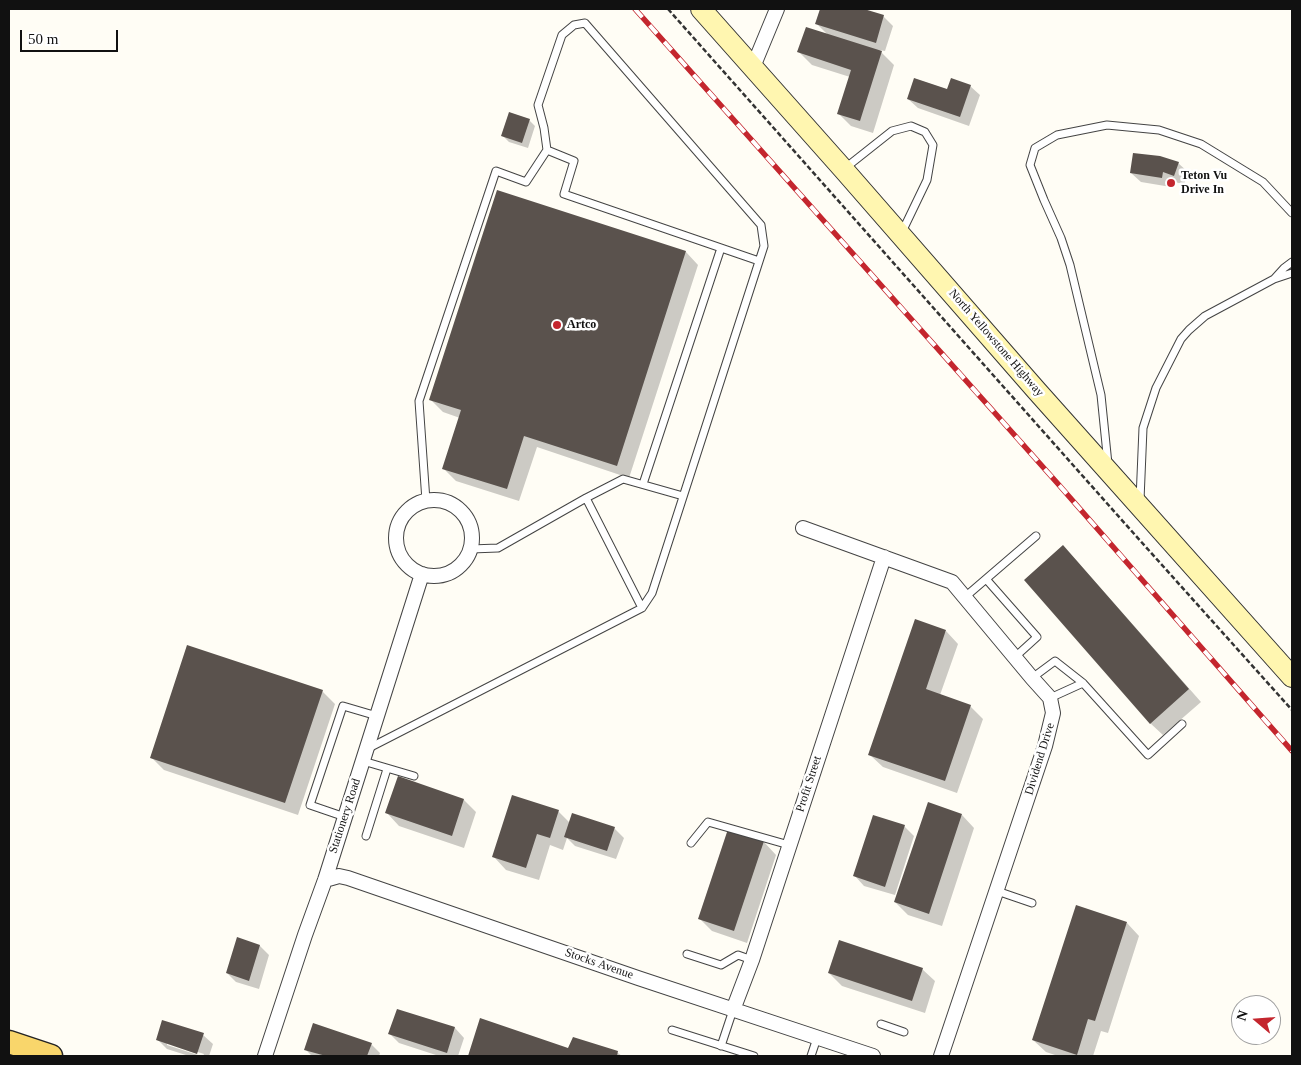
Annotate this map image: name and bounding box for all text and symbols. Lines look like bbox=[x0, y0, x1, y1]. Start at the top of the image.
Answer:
scale bar bbox=[22, 20, 120, 52]
text: 50 m bbox=[28, 31, 58, 47]
place label: Teton Vu Drive In bbox=[1181, 169, 1227, 197]
marker: Teton Vu Drive In bbox=[1165, 177, 1177, 189]
street label: North Yellowstone Highway bbox=[945, 286, 1047, 400]
place label: Artco bbox=[567, 318, 596, 332]
marker: Artco bbox=[551, 319, 563, 331]
street label: Dividend Drive bbox=[1022, 721, 1058, 797]
street label: Profit Street bbox=[793, 754, 825, 814]
street label: Stationery Road bbox=[326, 777, 364, 855]
street label: Stocks Avenue bbox=[563, 946, 635, 982]
north arrow bbox=[1231, 995, 1281, 1045]
text: N bbox=[1234, 1008, 1251, 1023]

